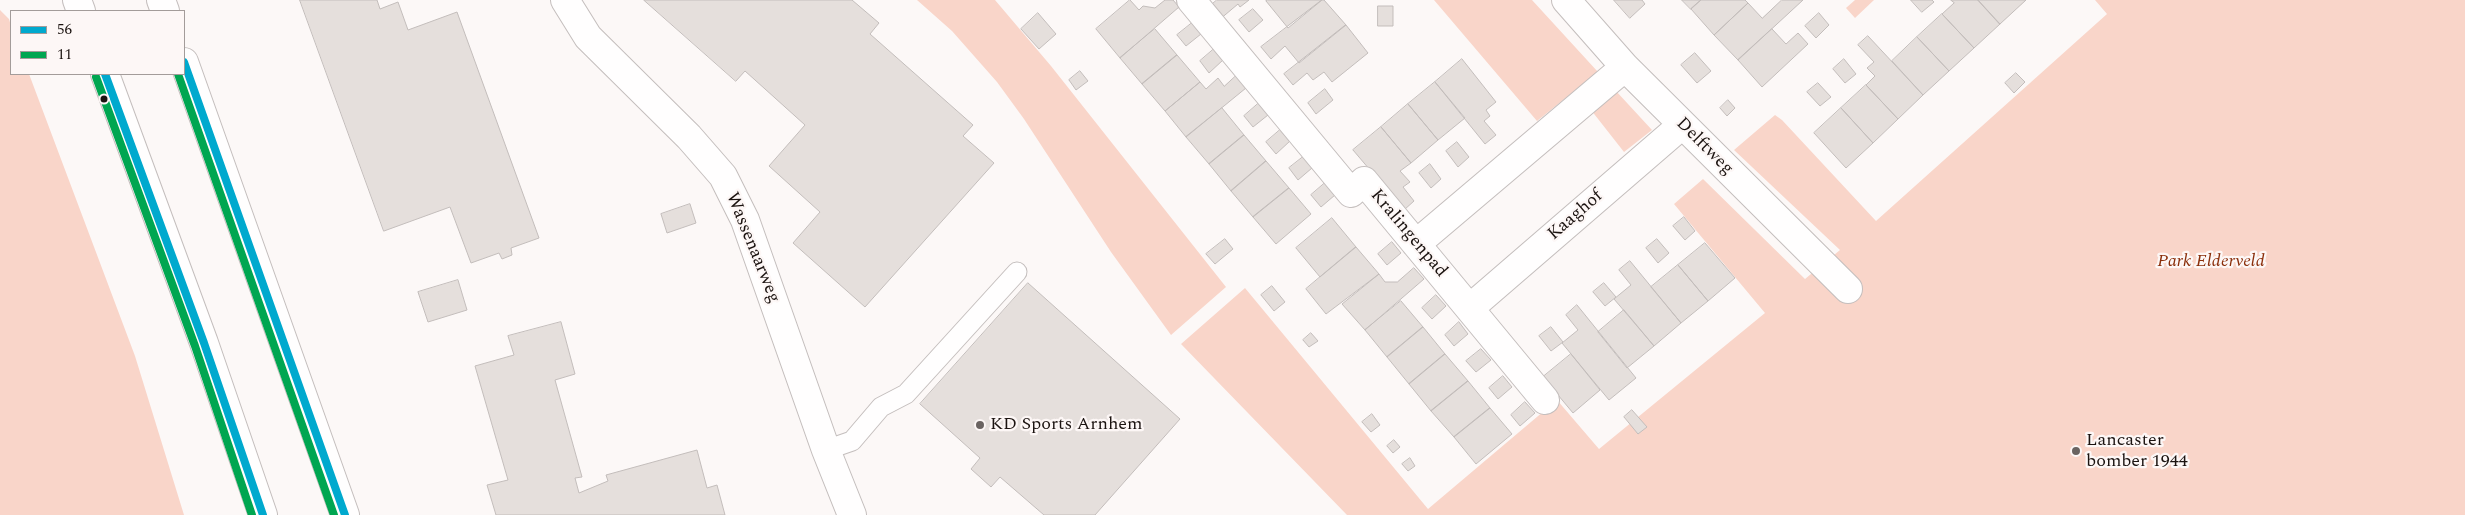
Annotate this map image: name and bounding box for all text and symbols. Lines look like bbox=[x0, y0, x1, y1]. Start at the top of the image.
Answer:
legend bbox=[10, 10, 185, 75]
text: 56 bbox=[57, 18, 72, 41]
text: 11 bbox=[57, 43, 72, 66]
unlabelled marker bbox=[99, 94, 109, 104]
street label: Delftweg bbox=[1671, 114, 1737, 180]
street label: Kralingenpad bbox=[1365, 186, 1451, 282]
street label: Kaaghof bbox=[1544, 186, 1608, 246]
street label: Wassenaarweg bbox=[720, 190, 784, 306]
park label: Park Elderveld bbox=[2157, 251, 2265, 273]
place label: KD Sports Arnhem bbox=[990, 414, 1143, 436]
marker: KD Sports Arnhem bbox=[974, 419, 986, 431]
place label: Lancaster bomber 1944 bbox=[2086, 430, 2188, 472]
marker: Lancaster bomber 1944 bbox=[2070, 445, 2082, 457]

